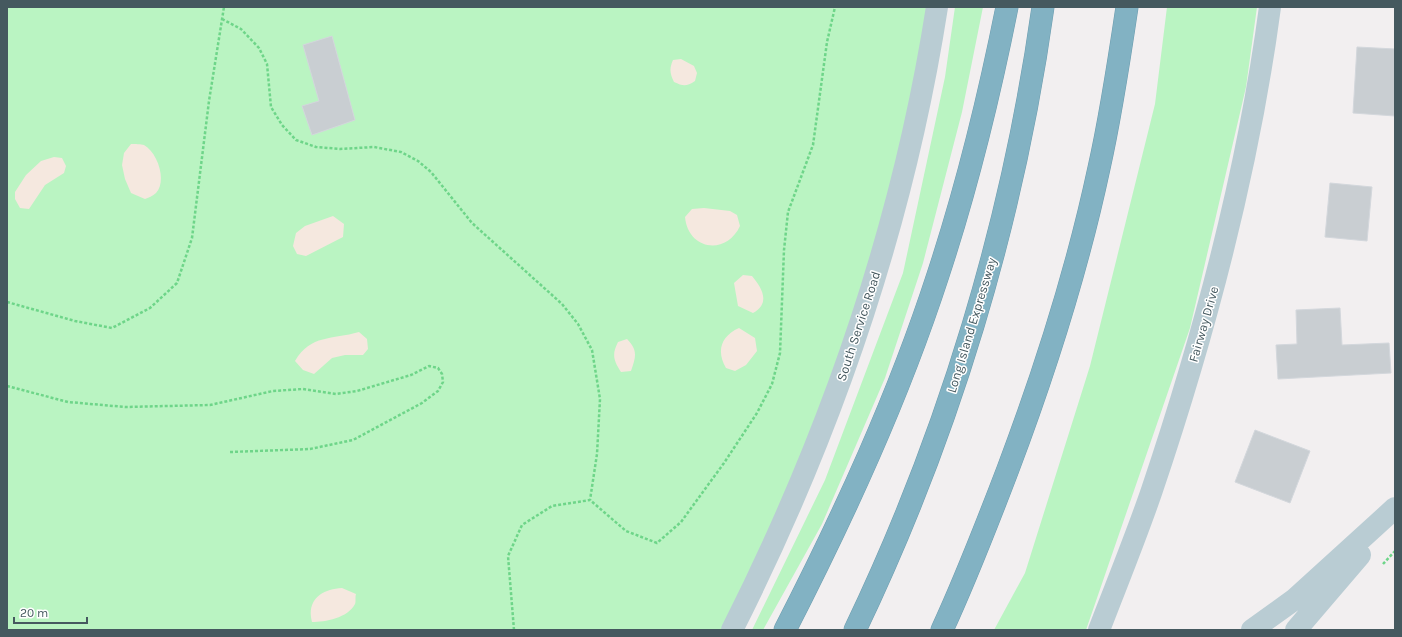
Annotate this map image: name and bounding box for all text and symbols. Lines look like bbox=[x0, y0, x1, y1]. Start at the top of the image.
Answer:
street label: Long Island Expressway bbox=[944, 256, 999, 395]
street label: South Service Road bbox=[834, 269, 883, 383]
street label: Fairway Drive bbox=[1185, 284, 1222, 364]
scale bar bbox=[14, 599, 87, 625]
text: 20 m bbox=[20, 606, 48, 620]

